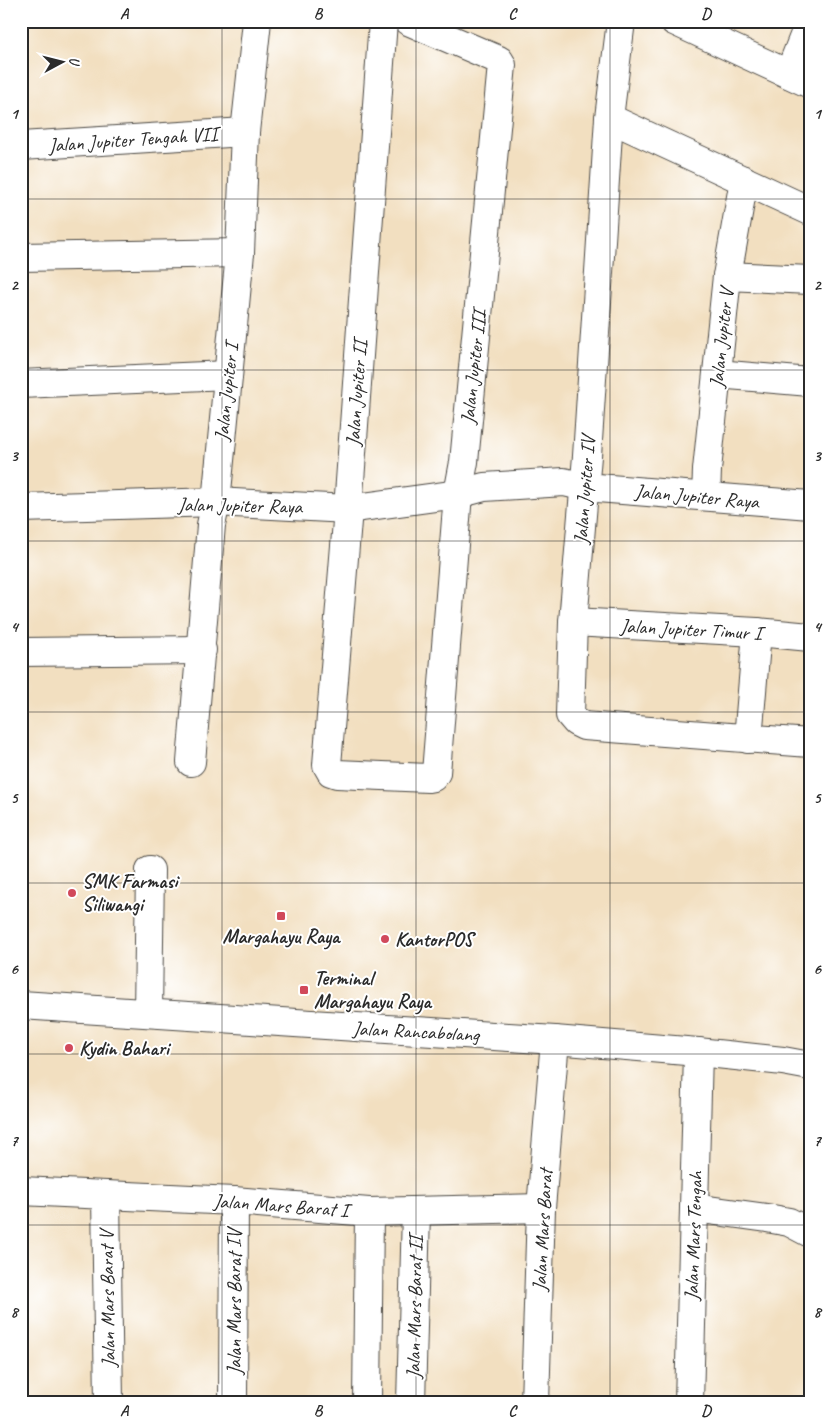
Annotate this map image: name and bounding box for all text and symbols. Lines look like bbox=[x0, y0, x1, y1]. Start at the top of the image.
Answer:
text: A bbox=[120, 4, 130, 24]
text: B bbox=[314, 4, 324, 24]
text: C bbox=[508, 4, 518, 24]
text: D bbox=[701, 4, 712, 24]
north arrow bbox=[38, 38, 88, 88]
text: U bbox=[66, 56, 84, 68]
text: 1 bbox=[10, 104, 19, 124]
text: 1 bbox=[813, 104, 822, 124]
street label: Jalan Jupiter Tengah VII bbox=[47, 121, 222, 158]
text: 2 bbox=[10, 275, 19, 295]
text: 2 bbox=[813, 275, 822, 295]
street label: Jalan Jupiter V bbox=[704, 283, 740, 390]
street label: Jalan Jupiter III bbox=[455, 305, 492, 426]
street label: Jalan Jupiter II bbox=[340, 335, 373, 448]
street label: Jalan Jupiter I bbox=[209, 337, 245, 443]
street label: Jalan Jupiter IV bbox=[568, 431, 601, 546]
text: 3 bbox=[10, 446, 19, 466]
text: 3 bbox=[813, 446, 822, 466]
street label: Jalan Jupiter Raya bbox=[633, 479, 761, 514]
street label: Jalan Jupiter Raya bbox=[177, 492, 304, 519]
street label: Jalan Jupiter Timur I bbox=[619, 613, 767, 646]
text: 4 bbox=[10, 617, 19, 637]
text: 4 bbox=[813, 617, 822, 637]
text: 5 bbox=[11, 788, 20, 808]
text: 5 bbox=[814, 788, 823, 808]
place label: SMK Farmasi Siliwangi bbox=[82, 869, 180, 917]
marker: SMK Farmasi Siliwangi bbox=[66, 887, 78, 899]
marker: Margahayu Raya bbox=[275, 910, 287, 922]
place label: Margahayu Raya bbox=[223, 924, 341, 950]
place label: KantorPOS bbox=[395, 927, 476, 952]
marker: KantorPOS bbox=[379, 933, 391, 945]
text: 6 bbox=[10, 959, 19, 979]
text: 6 bbox=[813, 959, 822, 979]
place label: Terminal Margahayu Raya bbox=[314, 966, 432, 1015]
marker: Terminal Margahayu Raya bbox=[298, 984, 310, 996]
street label: Jalan Rancabolang bbox=[351, 1016, 482, 1047]
place label: Kydin Bahari bbox=[79, 1036, 172, 1061]
marker: Kydin Bahari bbox=[63, 1042, 75, 1054]
text: 7 bbox=[10, 1131, 19, 1151]
text: 7 bbox=[813, 1131, 822, 1151]
street label: Jalan Mars Barat bbox=[527, 1165, 558, 1293]
street label: Jalan Mars Tengah bbox=[679, 1169, 708, 1302]
street label: Jalan Mars Barat I bbox=[212, 1188, 354, 1223]
street label: Jalan Mars Barat IV bbox=[222, 1225, 247, 1376]
street label: Jalan Mars Barat V bbox=[94, 1226, 121, 1369]
street label: Jalan Mars Barat II bbox=[401, 1231, 428, 1380]
text: 8 bbox=[10, 1302, 19, 1322]
text: 8 bbox=[813, 1302, 822, 1322]
text: A bbox=[120, 1401, 130, 1421]
text: B bbox=[314, 1401, 324, 1421]
text: C bbox=[508, 1401, 518, 1421]
text: D bbox=[701, 1401, 712, 1421]

